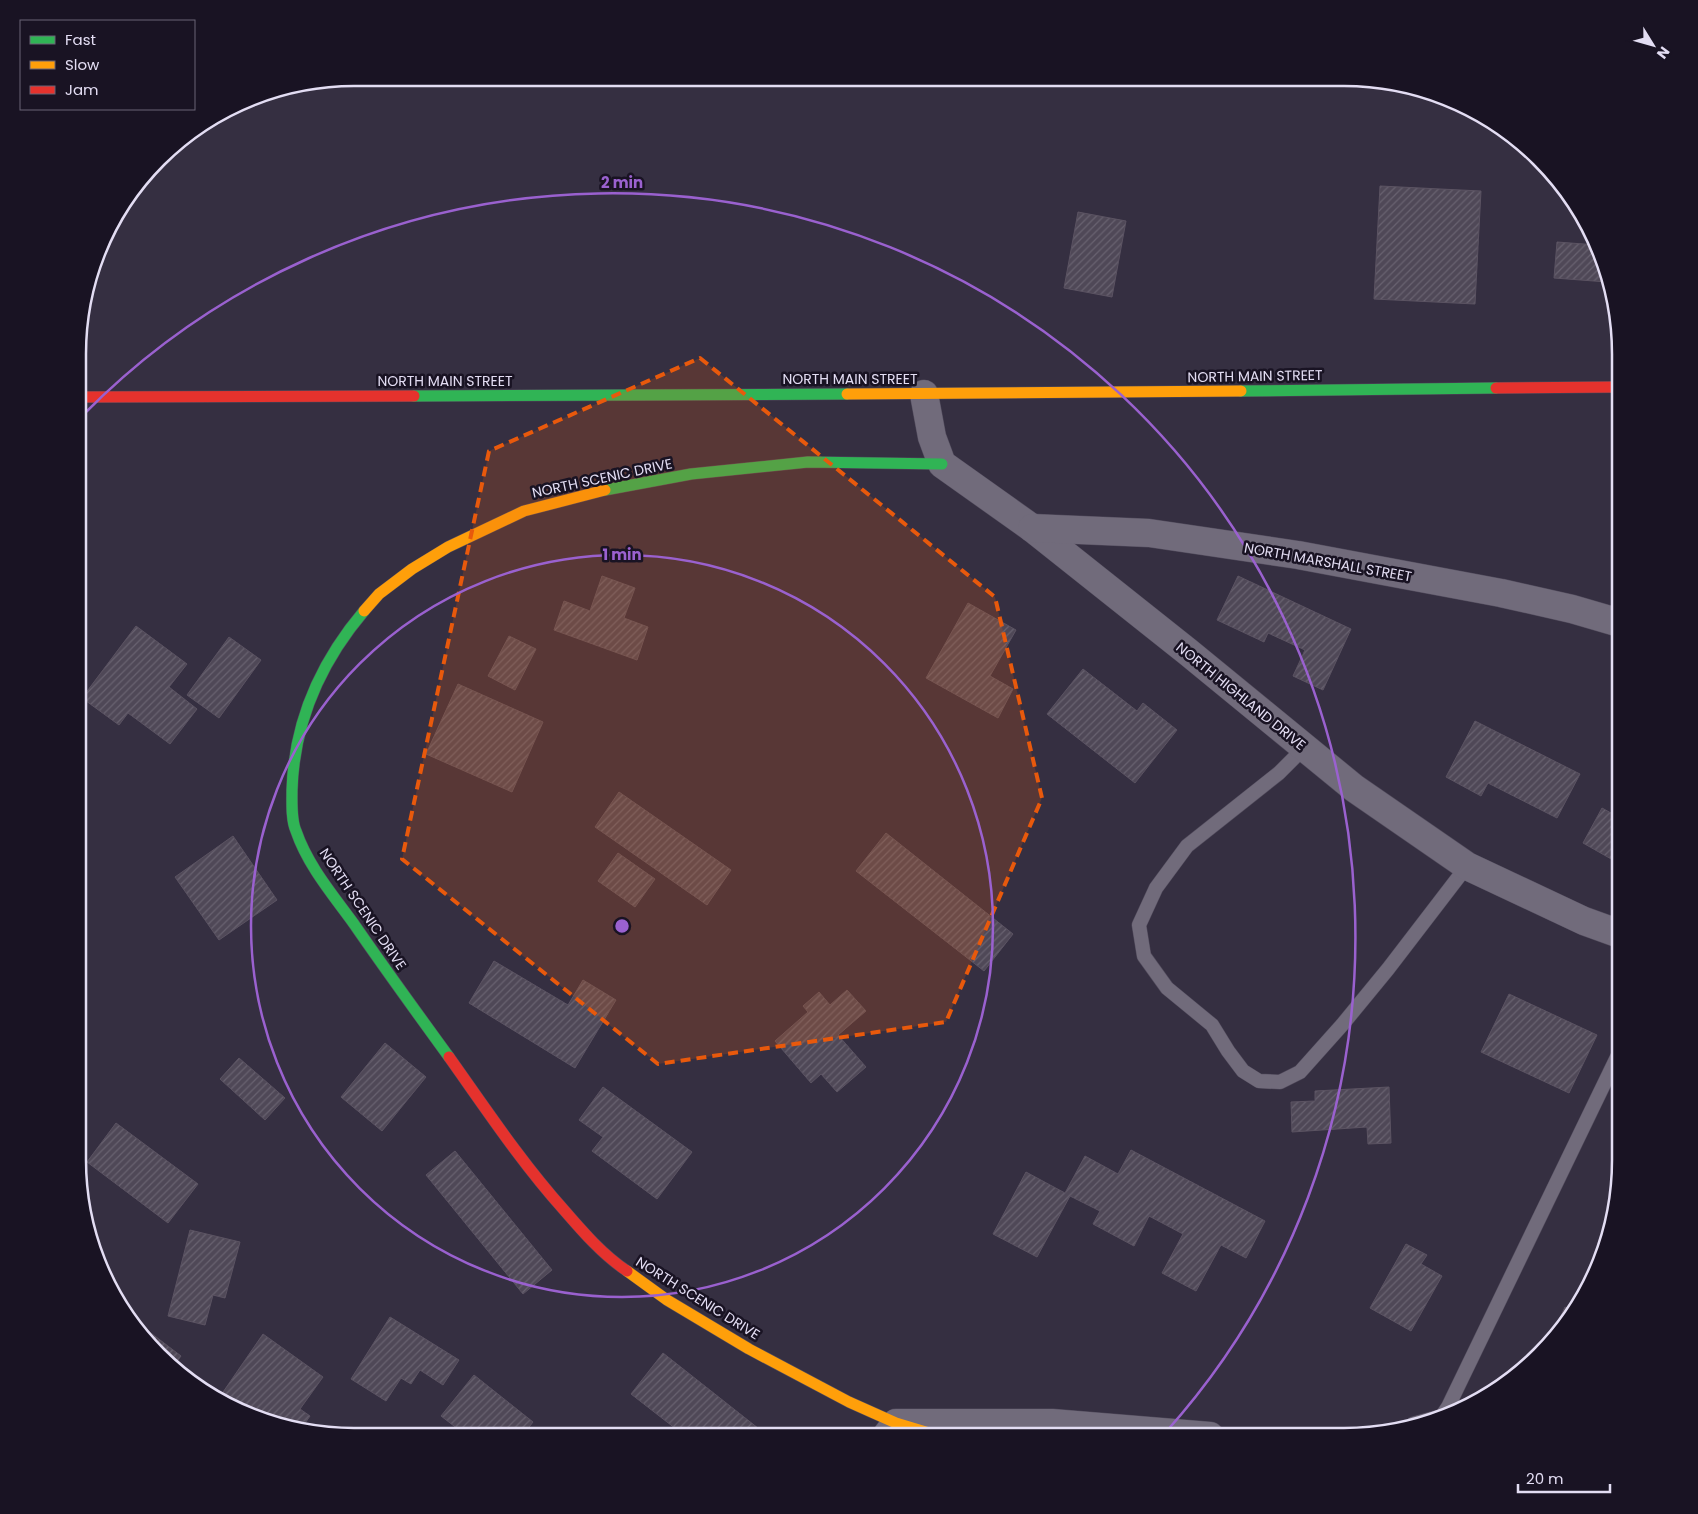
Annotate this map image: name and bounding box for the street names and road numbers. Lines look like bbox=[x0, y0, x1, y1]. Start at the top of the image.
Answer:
street label: NORTH MAIN STREET bbox=[1187, 365, 1323, 387]
street label: NORTH MAIN STREET bbox=[782, 369, 918, 389]
street label: NORTH MAIN STREET bbox=[377, 371, 513, 391]
street label: NORTH SCENIC DRIVE bbox=[530, 453, 674, 503]
street label: NORTH MARSHALL STREET bbox=[1243, 537, 1414, 587]
street label: NORTH HIGHLAND DRIVE bbox=[1172, 637, 1310, 755]
street label: NORTH SCENIC DRIVE bbox=[315, 844, 411, 974]
street label: NORTH SCENIC DRIVE bbox=[632, 1252, 764, 1344]

